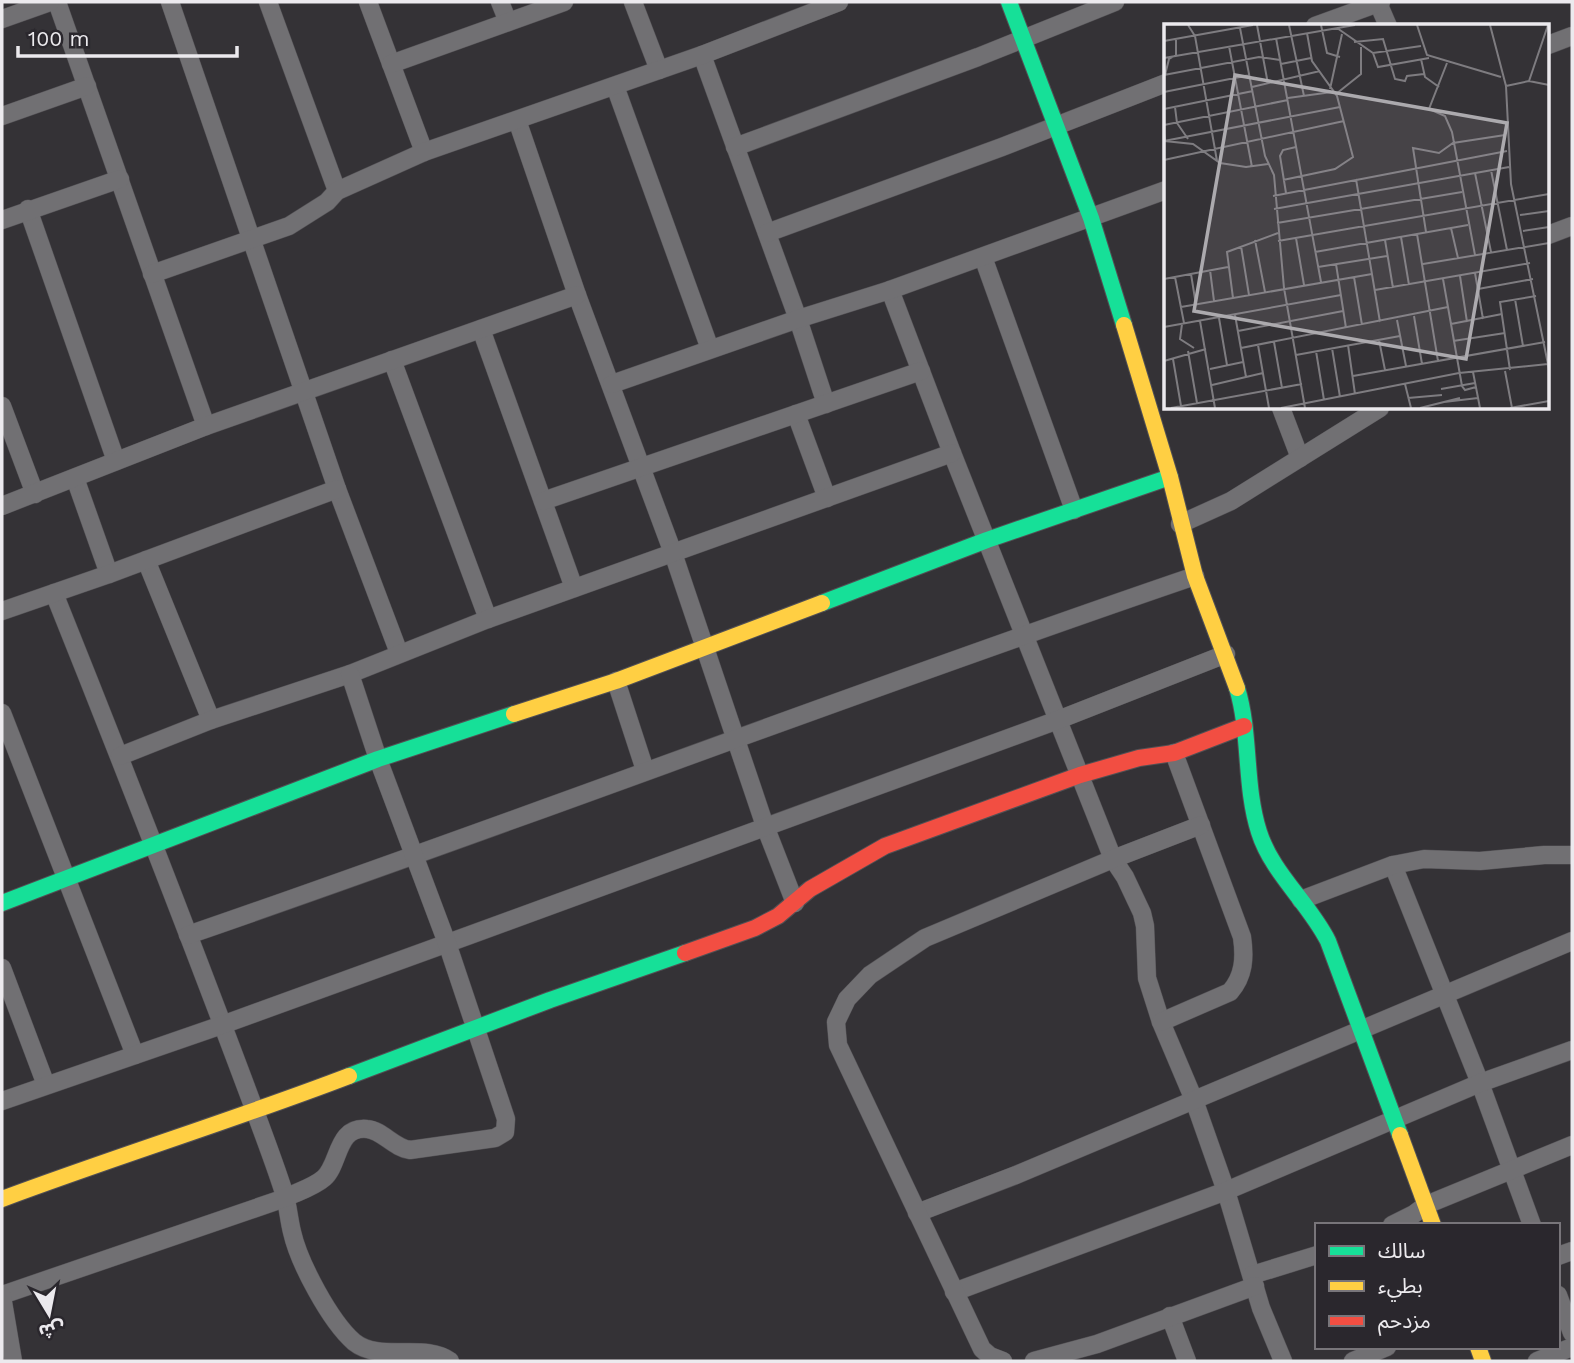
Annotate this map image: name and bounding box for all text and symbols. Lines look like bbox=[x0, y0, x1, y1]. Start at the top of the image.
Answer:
scale bar bbox=[18, 14, 236, 58]
inset map bbox=[1164, 24, 1550, 410]
text: 100 m bbox=[28, 26, 90, 51]
legend bbox=[1315, 1223, 1560, 1349]
text: سالك bbox=[1378, 1238, 1425, 1263]
text: بطيء bbox=[1378, 1273, 1423, 1302]
north arrow bbox=[14, 1279, 84, 1349]
text: مزدحم bbox=[1378, 1308, 1431, 1336]
text: ش bbox=[37, 1317, 67, 1344]

